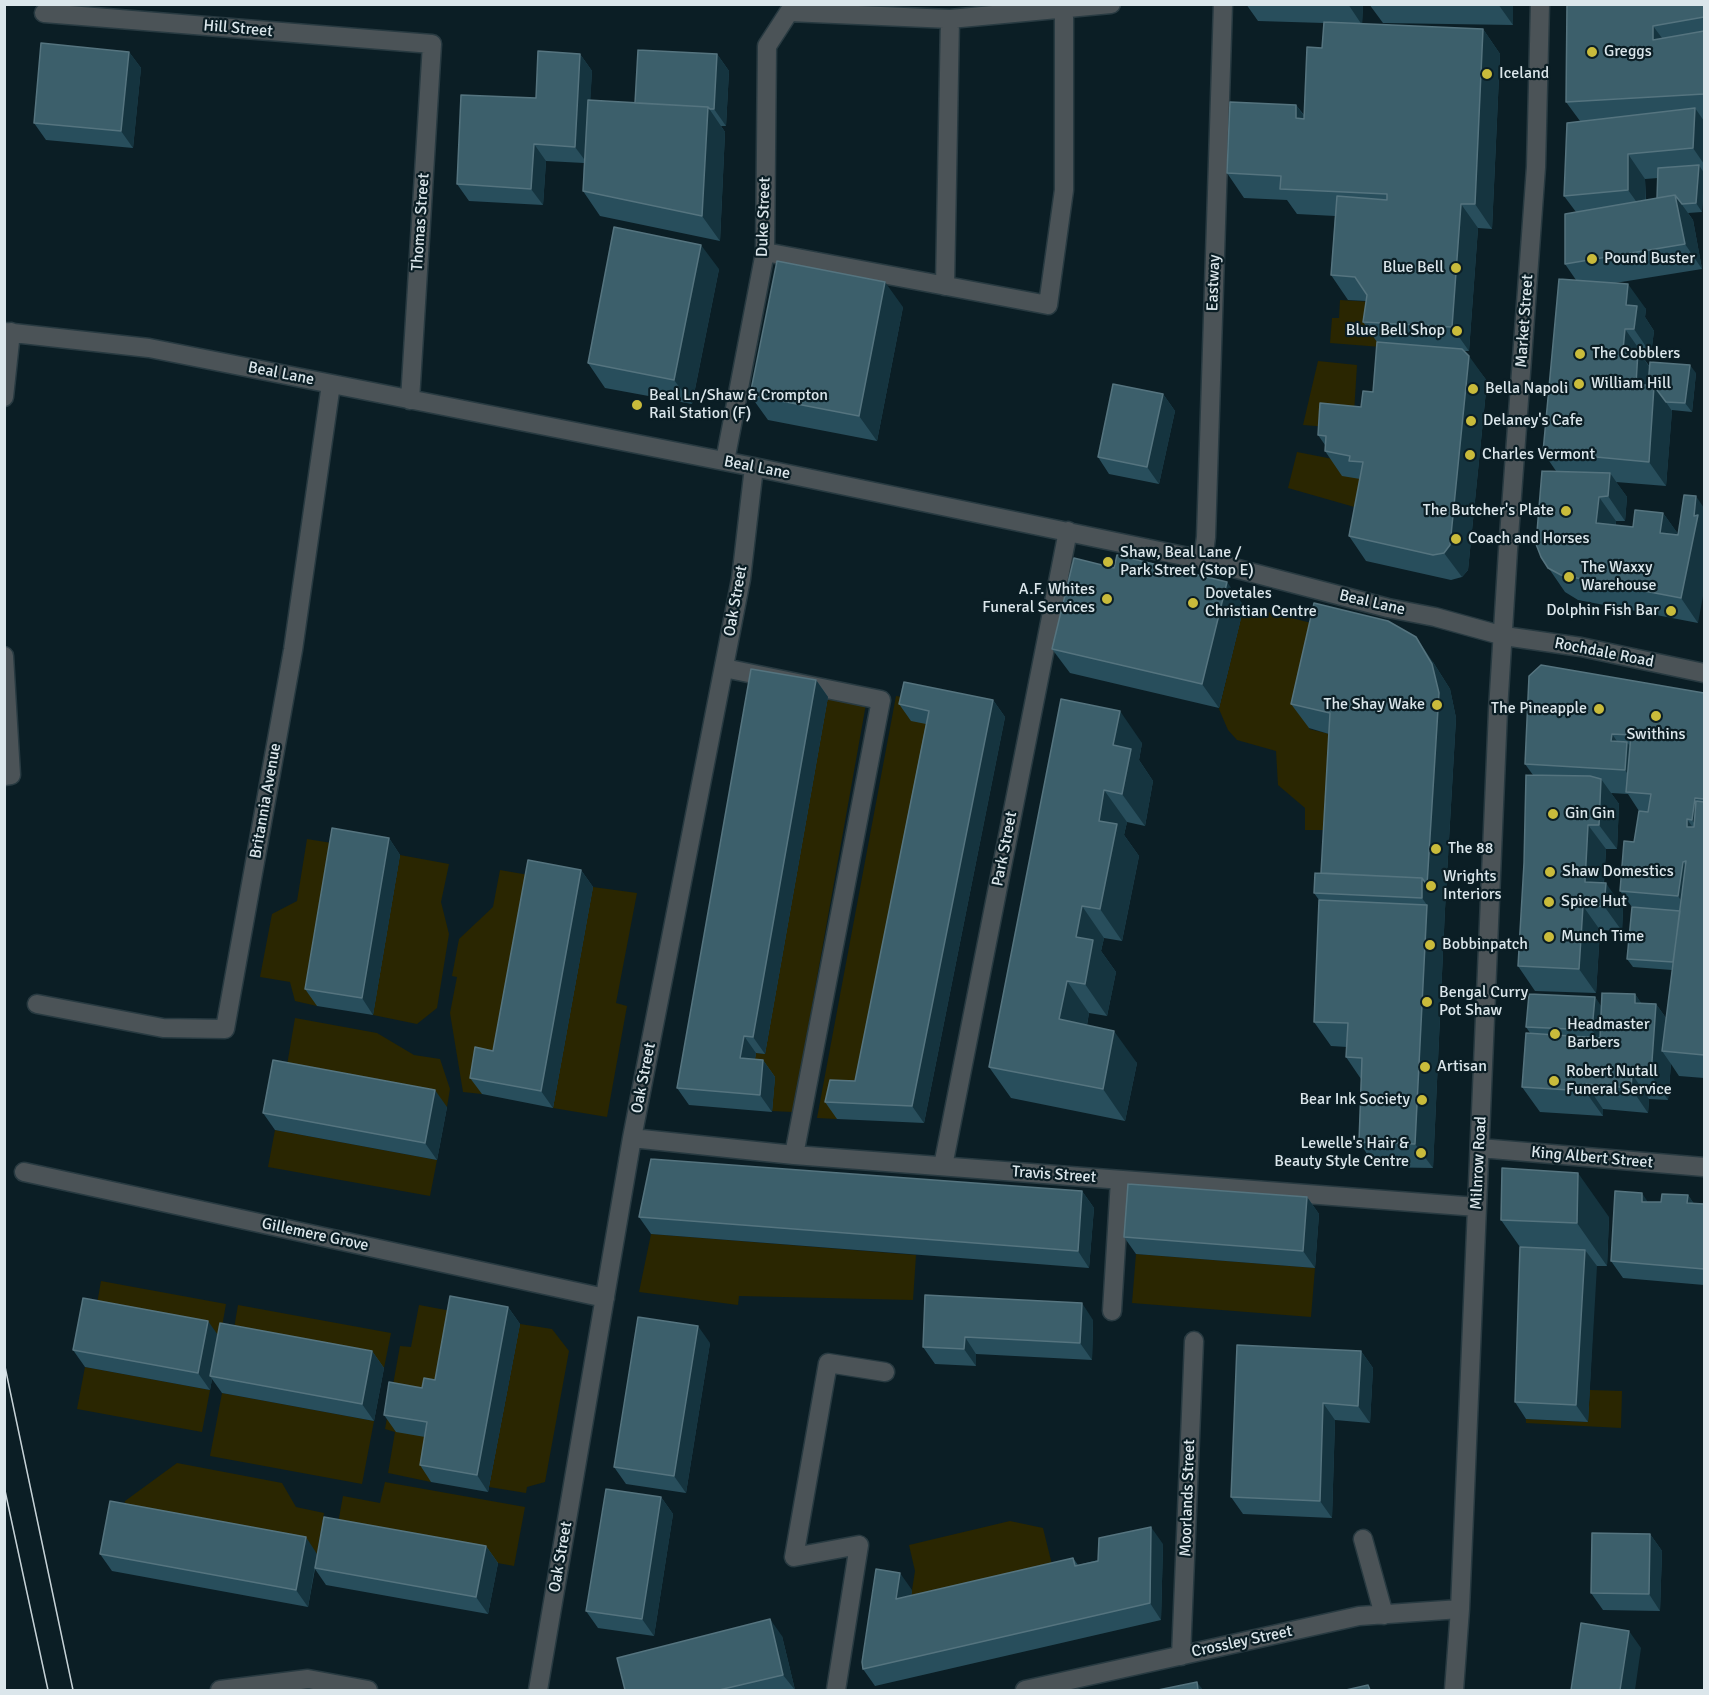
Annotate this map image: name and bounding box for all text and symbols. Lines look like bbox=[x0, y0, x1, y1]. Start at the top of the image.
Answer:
street label: Hill Street bbox=[203, 16, 273, 42]
place label: Greggs bbox=[1604, 42, 1652, 62]
marker: Greggs bbox=[1585, 45, 1599, 59]
place label: Iceland bbox=[1499, 64, 1549, 84]
marker: Iceland bbox=[1480, 67, 1494, 81]
street label: Thomas Street bbox=[408, 172, 434, 272]
street label: Duke Street bbox=[753, 177, 775, 257]
place label: Pound Buster bbox=[1604, 249, 1695, 269]
marker: Pound Buster bbox=[1585, 252, 1599, 266]
street label: Eastway bbox=[1203, 254, 1225, 312]
place label: Blue Bell bbox=[1383, 258, 1444, 278]
marker: Blue Bell bbox=[1449, 261, 1463, 275]
street label: Market Street bbox=[1512, 274, 1538, 368]
place label: Blue Bell Shop bbox=[1346, 321, 1445, 341]
marker: Blue Bell Shop bbox=[1450, 324, 1464, 338]
place label: The Cobblers bbox=[1592, 344, 1680, 364]
marker: The Cobblers bbox=[1573, 347, 1587, 361]
street label: Beal Lane bbox=[246, 358, 316, 390]
place label: William Hill bbox=[1591, 374, 1671, 394]
marker: William Hill bbox=[1572, 377, 1586, 391]
place label: Bella Napoli bbox=[1485, 379, 1568, 399]
marker: Bella Napoli bbox=[1466, 382, 1480, 396]
place label: Beal Ln/Shaw & Crompton Rail Station (F) bbox=[649, 386, 828, 424]
marker: Beal Ln/Shaw & Crompton Rail Station (F) bbox=[630, 398, 644, 412]
place label: Delaney's Cafe bbox=[1483, 411, 1583, 431]
marker: Delaney's Cafe bbox=[1464, 414, 1478, 428]
place label: Charles Vermont bbox=[1482, 445, 1595, 465]
marker: Charles Vermont bbox=[1463, 448, 1477, 462]
street label: Beal Lane bbox=[722, 452, 792, 484]
place label: The Butcher's Plate bbox=[1423, 501, 1554, 521]
marker: The Butcher's Plate bbox=[1559, 504, 1573, 518]
place label: Coach and Horses bbox=[1468, 529, 1590, 549]
marker: Coach and Horses bbox=[1449, 532, 1463, 546]
place label: Shaw, Beal Lane / Park Street (Stop E) bbox=[1120, 543, 1254, 581]
marker: Shaw, Beal Lane / Park Street (Stop E) bbox=[1101, 555, 1115, 569]
place label: The Waxxy Warehouse bbox=[1581, 558, 1657, 596]
street label: Oak Street bbox=[720, 564, 752, 638]
marker: The Waxxy Warehouse bbox=[1562, 570, 1576, 584]
place label: A.F. Whites Funeral Services bbox=[982, 580, 1095, 618]
place label: Dovetales Christian Centre bbox=[1205, 584, 1317, 622]
street label: Beal Lane bbox=[1337, 586, 1407, 620]
marker: A.F. Whites Funeral Services bbox=[1100, 592, 1114, 606]
marker: Dovetales Christian Centre bbox=[1186, 596, 1200, 610]
place label: Dolphin Fish Bar bbox=[1546, 601, 1659, 621]
marker: Dolphin Fish Bar bbox=[1664, 604, 1678, 618]
street label: Rochdale Road bbox=[1553, 634, 1655, 672]
place label: The Shay Wake bbox=[1324, 695, 1425, 715]
marker: The Shay Wake bbox=[1430, 698, 1444, 712]
place label: The Pineapple bbox=[1491, 699, 1587, 719]
marker: The Pineapple bbox=[1592, 702, 1606, 716]
marker: Swithins bbox=[1649, 709, 1663, 723]
place label: Swithins bbox=[1626, 725, 1686, 745]
street label: Britannia Avenue bbox=[246, 742, 286, 860]
place label: Gin Gin bbox=[1565, 804, 1615, 824]
marker: Gin Gin bbox=[1546, 807, 1560, 821]
street label: Park Street bbox=[988, 810, 1022, 888]
place label: The 88 bbox=[1448, 839, 1493, 859]
marker: The 88 bbox=[1429, 842, 1443, 856]
place label: Shaw Domestics bbox=[1562, 862, 1674, 882]
marker: Shaw Domestics bbox=[1543, 865, 1557, 879]
place label: Wrights Interiors bbox=[1443, 867, 1502, 905]
marker: Wrights Interiors bbox=[1424, 879, 1438, 893]
place label: Spice Hut bbox=[1561, 892, 1627, 912]
marker: Spice Hut bbox=[1542, 895, 1556, 909]
place label: Munch Time bbox=[1561, 927, 1644, 947]
marker: Munch Time bbox=[1542, 930, 1556, 944]
place label: Bobbinpatch bbox=[1442, 935, 1528, 955]
marker: Bobbinpatch bbox=[1423, 938, 1437, 952]
place label: Bengal Curry Pot Shaw bbox=[1439, 983, 1528, 1021]
marker: Bengal Curry Pot Shaw bbox=[1420, 995, 1434, 1009]
place label: Headmaster Barbers bbox=[1567, 1015, 1650, 1053]
marker: Headmaster Barbers bbox=[1548, 1027, 1562, 1041]
street label: Oak Street bbox=[628, 1041, 660, 1115]
place label: Artisan bbox=[1437, 1057, 1487, 1077]
marker: Artisan bbox=[1418, 1060, 1432, 1074]
place label: Robert Nutall Funeral Service bbox=[1566, 1062, 1672, 1100]
marker: Robert Nutall Funeral Service bbox=[1547, 1074, 1561, 1088]
place label: Bear Ink Society bbox=[1299, 1090, 1410, 1110]
marker: Bear Ink Society bbox=[1415, 1093, 1429, 1107]
street label: Milnrow Road bbox=[1467, 1116, 1491, 1210]
place label: Lewelle's Hair & Beauty Style Centre bbox=[1274, 1134, 1409, 1172]
street label: King Albert Street bbox=[1530, 1143, 1654, 1173]
marker: Lewelle's Hair & Beauty Style Centre bbox=[1414, 1146, 1428, 1160]
street label: Travis Street bbox=[1011, 1162, 1097, 1188]
street label: Gillemere Grove bbox=[260, 1214, 370, 1256]
street label: Moorlands Street bbox=[1176, 1439, 1200, 1557]
street label: Oak Street bbox=[545, 1520, 577, 1594]
street label: Crossley Street bbox=[1190, 1622, 1294, 1662]

